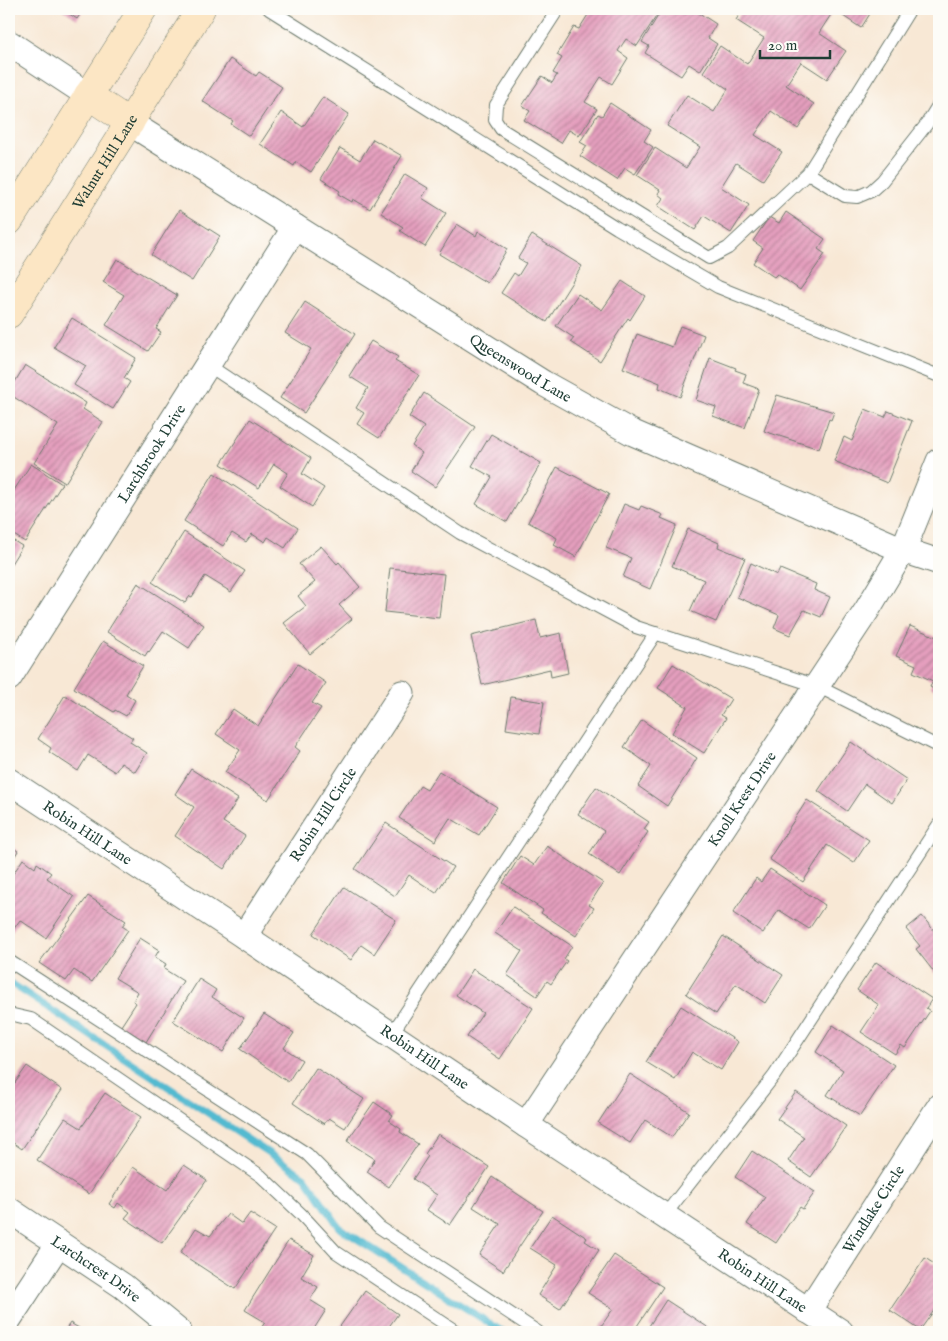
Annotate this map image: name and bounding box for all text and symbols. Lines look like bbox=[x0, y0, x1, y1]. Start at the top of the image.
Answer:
scale bar bbox=[760, 28, 830, 60]
text: 20 m bbox=[768, 36, 798, 55]
street label: Walnut Hill Lane bbox=[68, 111, 142, 213]
street label: Queenswood Lane bbox=[466, 330, 575, 407]
street label: Larchbrook Drive bbox=[114, 401, 190, 506]
street label: Knoll Krest Drive bbox=[704, 748, 781, 851]
street label: Robin Hill Circle bbox=[286, 764, 361, 865]
street label: Robin Hill Lane bbox=[39, 797, 136, 870]
street label: Robin Hill Lane bbox=[376, 1021, 473, 1094]
street label: Windlake Circle bbox=[839, 1162, 909, 1257]
street label: Larchcrest Drive bbox=[47, 1232, 144, 1307]
street label: Robin Hill Lane bbox=[714, 1245, 811, 1317]

